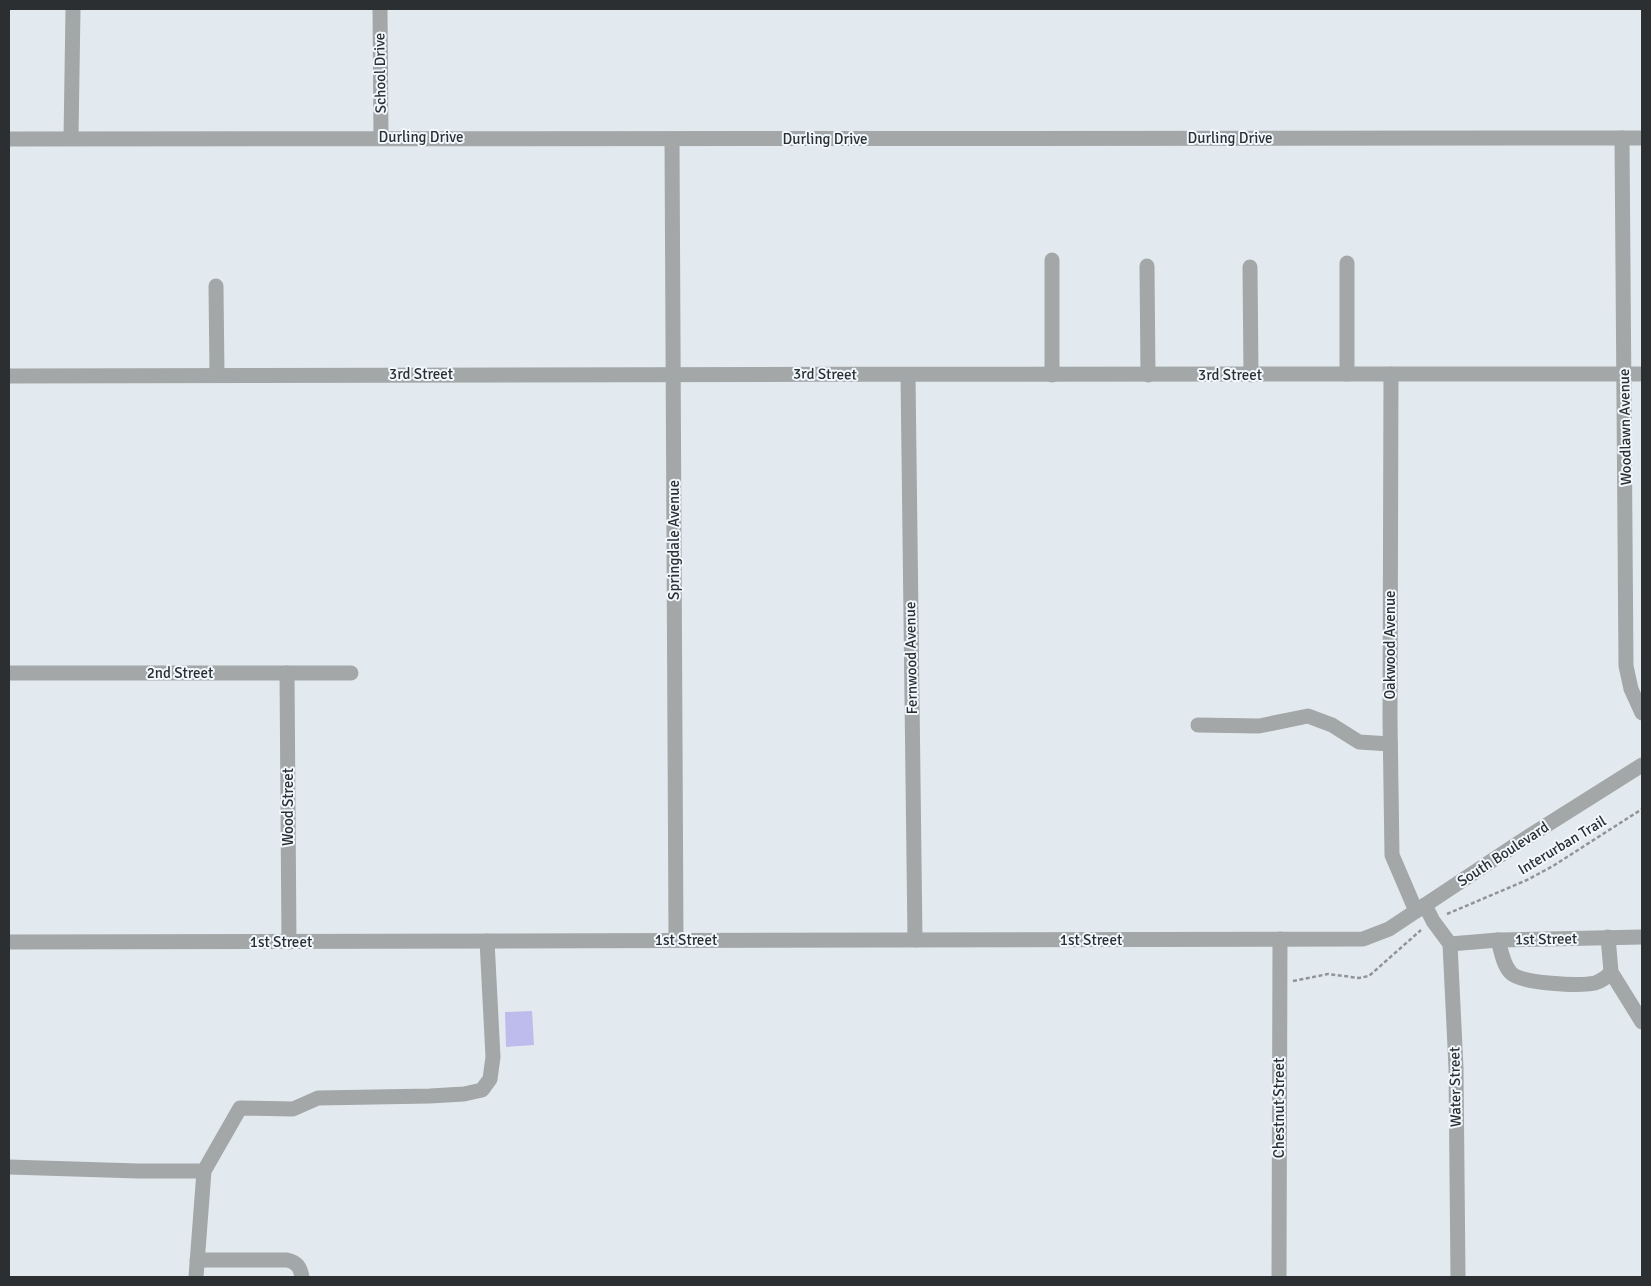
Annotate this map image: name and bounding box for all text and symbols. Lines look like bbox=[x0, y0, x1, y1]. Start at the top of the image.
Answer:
street label: School Drive bbox=[370, 33, 390, 113]
street label: Durling Drive bbox=[379, 128, 463, 146]
street label: Durling Drive bbox=[1188, 129, 1272, 147]
street label: Durling Drive bbox=[783, 130, 867, 148]
street label: 3rd Street bbox=[793, 364, 857, 384]
street label: 3rd Street bbox=[389, 365, 453, 383]
street label: 3rd Street bbox=[1198, 366, 1262, 384]
street label: Woodlawn Avenue bbox=[1615, 368, 1635, 486]
street label: Springdale Avenue bbox=[665, 480, 683, 600]
street label: Oakwood Avenue bbox=[1381, 590, 1399, 700]
street label: Fernwood Avenue bbox=[901, 601, 921, 715]
street label: 2nd Street bbox=[147, 664, 213, 682]
street label: Wood Street bbox=[279, 768, 297, 846]
street label: Interurban Trail bbox=[1515, 812, 1609, 878]
street label: South Boulevard bbox=[1454, 818, 1552, 890]
street label: 1st Street bbox=[1515, 929, 1577, 949]
street label: 1st Street bbox=[655, 931, 717, 949]
street label: 1st Street bbox=[1060, 931, 1122, 949]
street label: 1st Street bbox=[250, 933, 312, 951]
street label: Water Street bbox=[1445, 1047, 1465, 1127]
street label: Chestnut Street bbox=[1270, 1058, 1288, 1158]

